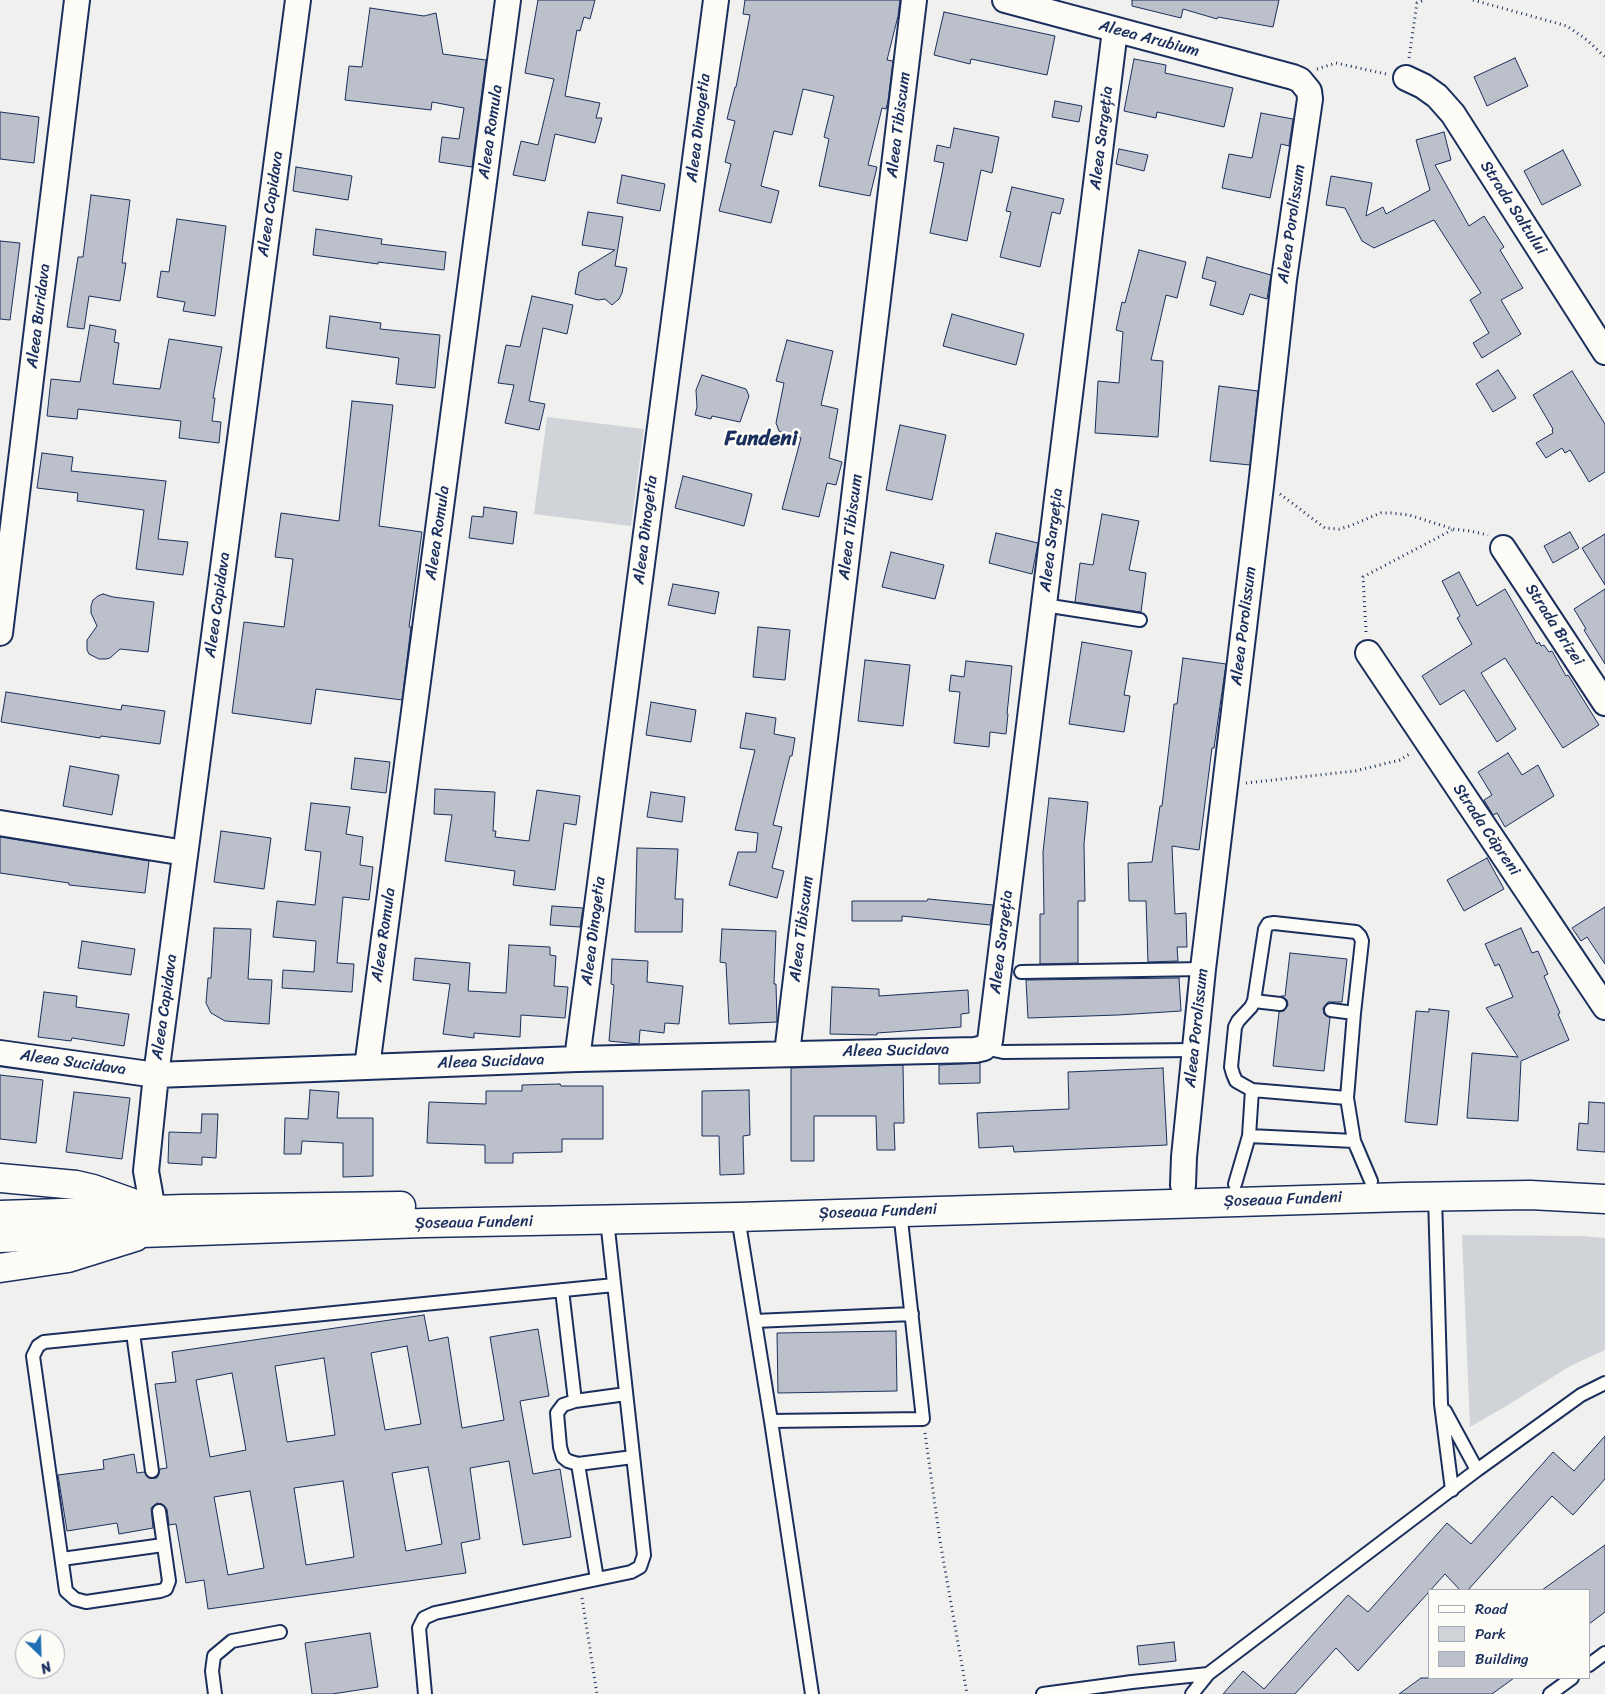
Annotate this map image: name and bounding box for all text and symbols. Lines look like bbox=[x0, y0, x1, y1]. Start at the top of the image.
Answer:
street label: Aleea Arubium bbox=[1097, 16, 1201, 62]
street label: Aleea Tibiscum bbox=[883, 71, 915, 179]
street label: Aleea Dinogetia bbox=[683, 73, 715, 183]
street label: Aleea Romula bbox=[475, 84, 507, 180]
street label: Aleea Sargeția bbox=[1086, 85, 1118, 191]
street label: Aleea Capidava bbox=[254, 150, 288, 258]
street label: Strada Saltului bbox=[1476, 157, 1550, 259]
street label: Aleea Porolissum bbox=[1274, 163, 1310, 285]
street label: Aleea Buridava bbox=[23, 263, 55, 369]
district label: Fundeni bbox=[724, 427, 798, 453]
street label: Aleea Tibiscum bbox=[835, 473, 867, 581]
street label: Aleea Dinogetia bbox=[630, 475, 662, 585]
street label: Aleea Romula bbox=[422, 485, 454, 581]
street label: Aleea Sargeția bbox=[1036, 487, 1068, 593]
street label: Aleea Capidava bbox=[201, 551, 235, 659]
street label: Aleea Porolissum bbox=[1227, 565, 1261, 687]
street label: Strada Brizei bbox=[1520, 581, 1588, 669]
street label: Strada Căpreni bbox=[1448, 780, 1524, 880]
street label: Aleea Tibiscum bbox=[786, 875, 818, 983]
street label: Aleea Dinogetia bbox=[578, 876, 610, 986]
street label: Aleea Romula bbox=[368, 887, 400, 983]
street label: Aleea Sargeția bbox=[986, 889, 1018, 995]
street label: Aleea Capidava bbox=[148, 953, 182, 1061]
street label: Aleea Porolissum bbox=[1181, 967, 1213, 1089]
street label: Aleea Sucidava bbox=[843, 1040, 949, 1062]
street label: Aleea Sucidava bbox=[19, 1046, 127, 1080]
street label: Aleea Sucidava bbox=[437, 1051, 545, 1073]
street label: Șoseaua Fundeni bbox=[1224, 1188, 1342, 1212]
street label: Șoseaua Fundeni bbox=[819, 1200, 937, 1224]
street label: Șoseaua Fundeni bbox=[415, 1212, 533, 1234]
legend bbox=[1428, 1589, 1590, 1679]
text: Road bbox=[1475, 1596, 1507, 1622]
text: Park bbox=[1475, 1621, 1506, 1647]
north arrow bbox=[15, 1629, 65, 1679]
text: Building bbox=[1475, 1646, 1529, 1672]
text: N bbox=[36, 1654, 55, 1681]

